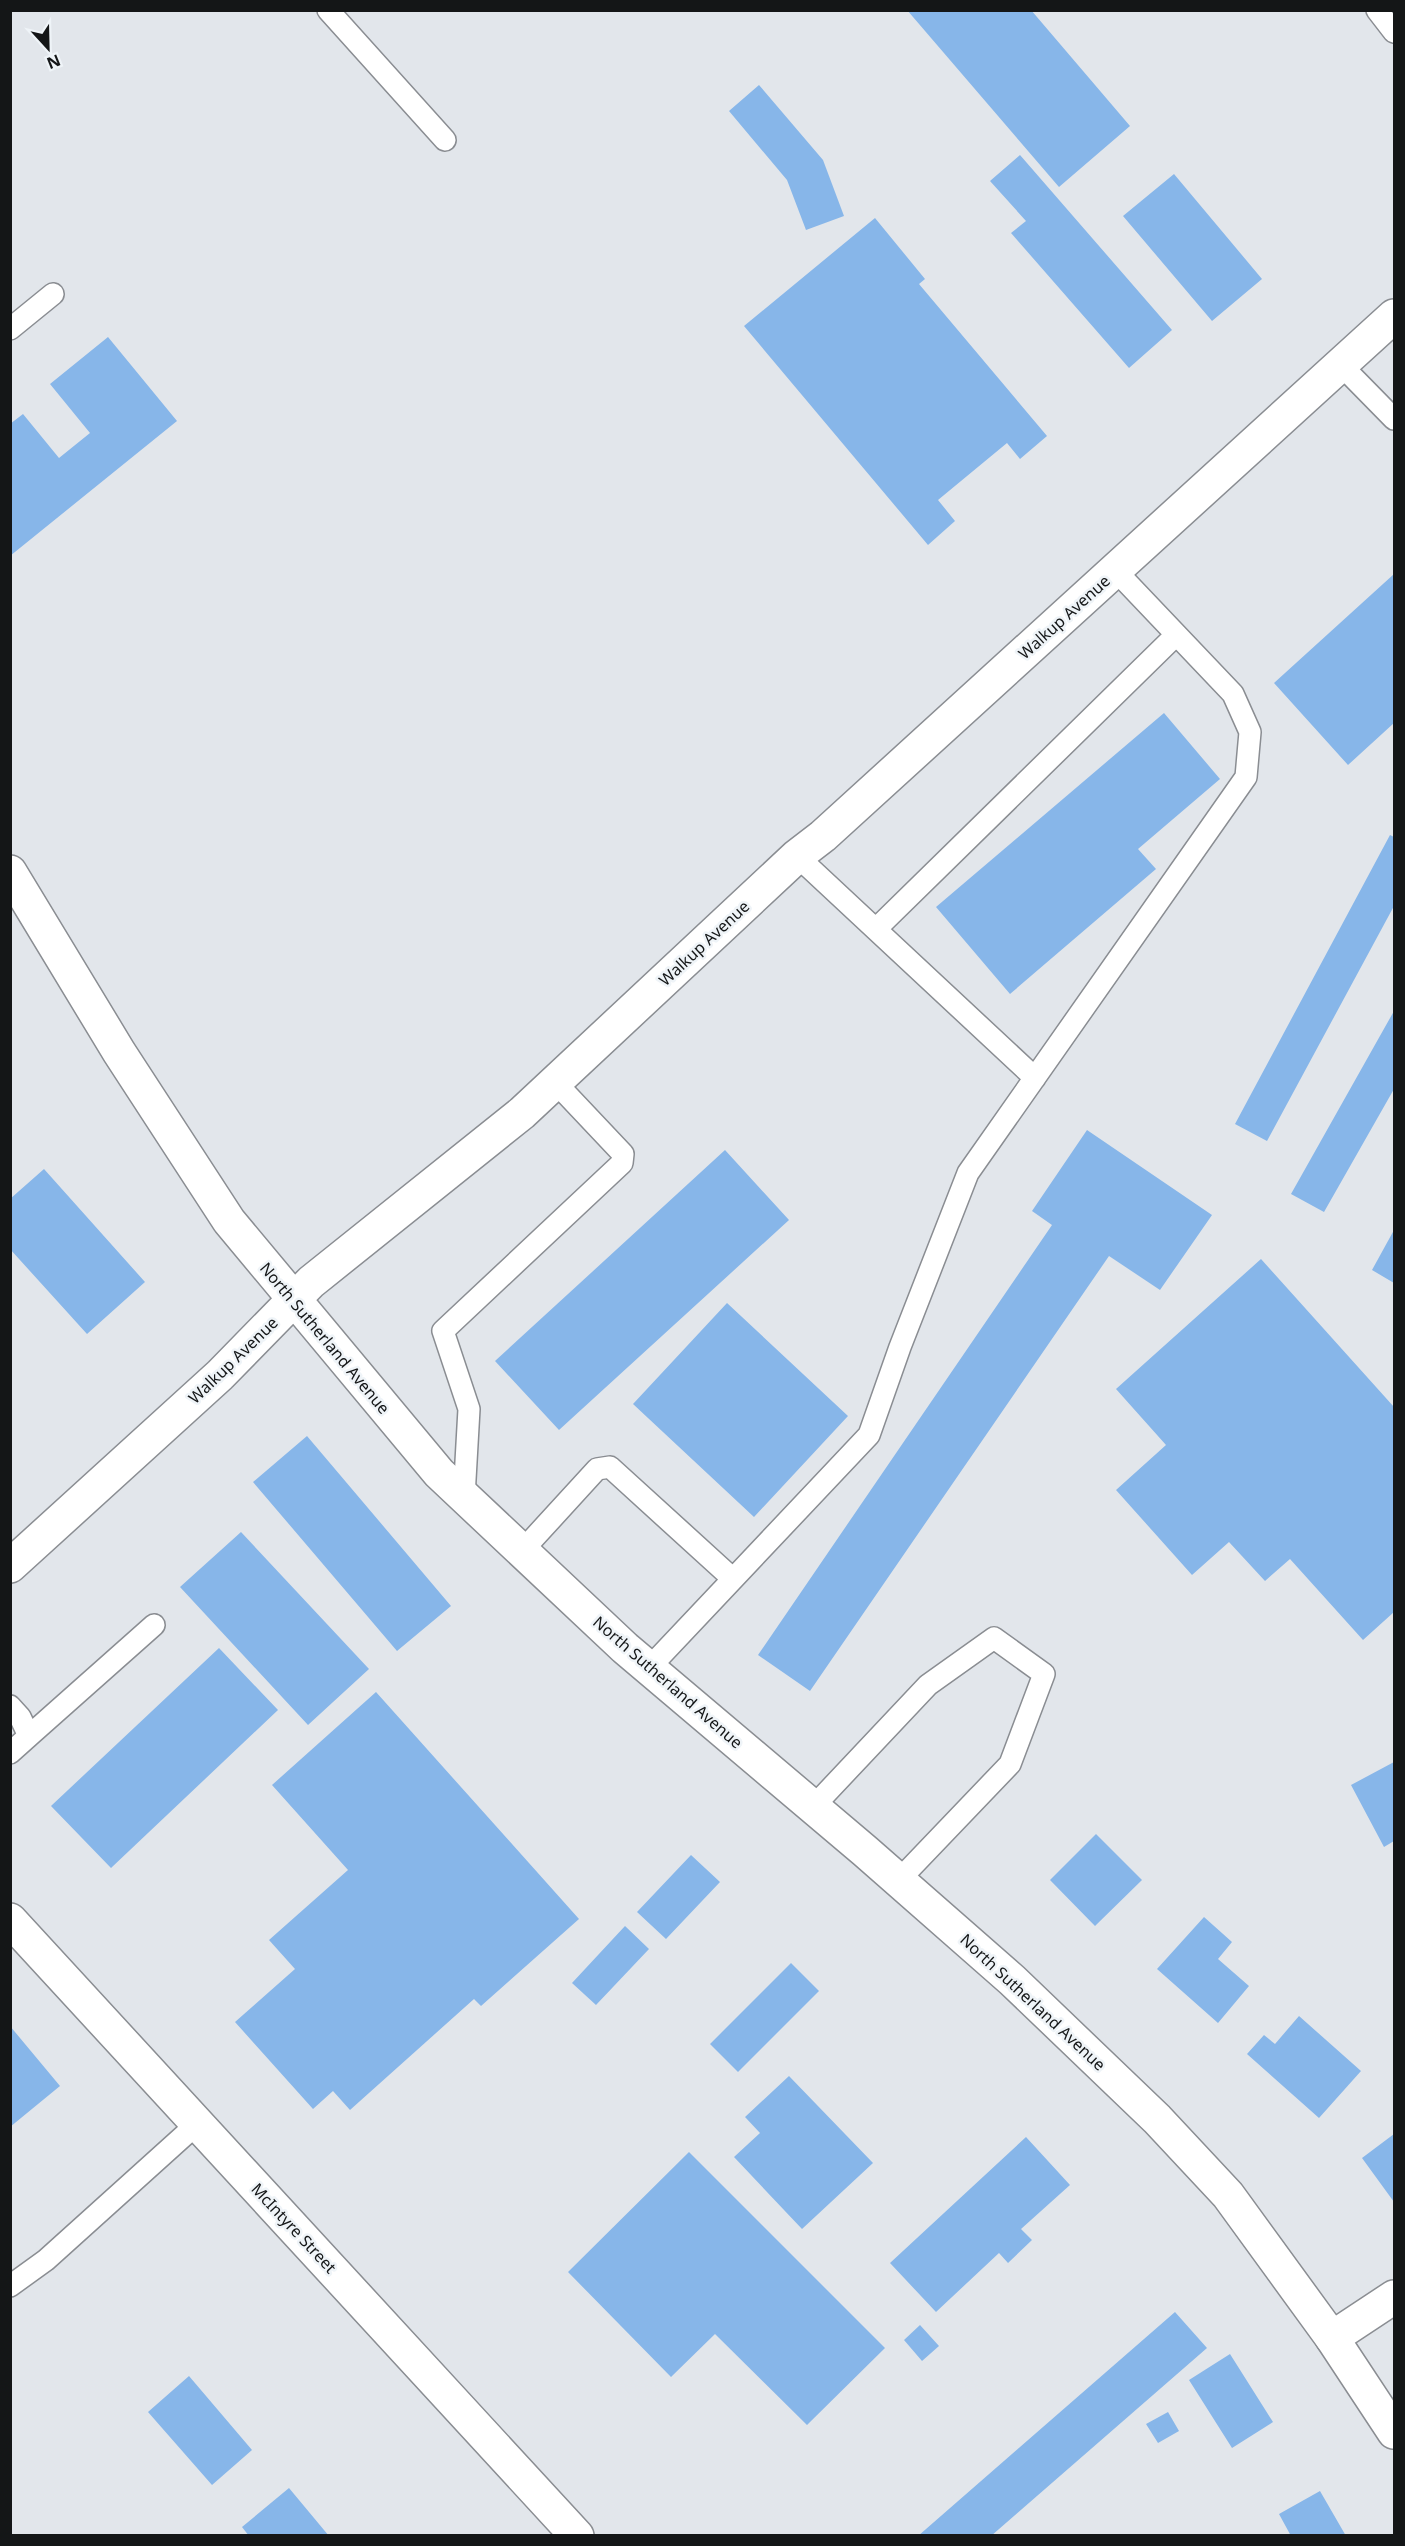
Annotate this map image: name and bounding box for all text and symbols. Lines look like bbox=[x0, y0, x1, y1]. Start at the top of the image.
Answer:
north arrow bbox=[18, 18, 78, 78]
text: N bbox=[43, 49, 64, 75]
street label: Walkup Avenue bbox=[1013, 570, 1115, 664]
street label: Walkup Avenue bbox=[654, 895, 754, 991]
street label: North Sutherland Avenue bbox=[255, 1258, 395, 1418]
street label: Walkup Avenue bbox=[184, 1312, 282, 1408]
street label: North Sutherland Avenue bbox=[589, 1611, 747, 1753]
street label: North Sutherland Avenue bbox=[955, 1929, 1111, 2075]
street label: McIntyre Street bbox=[247, 2178, 342, 2278]

